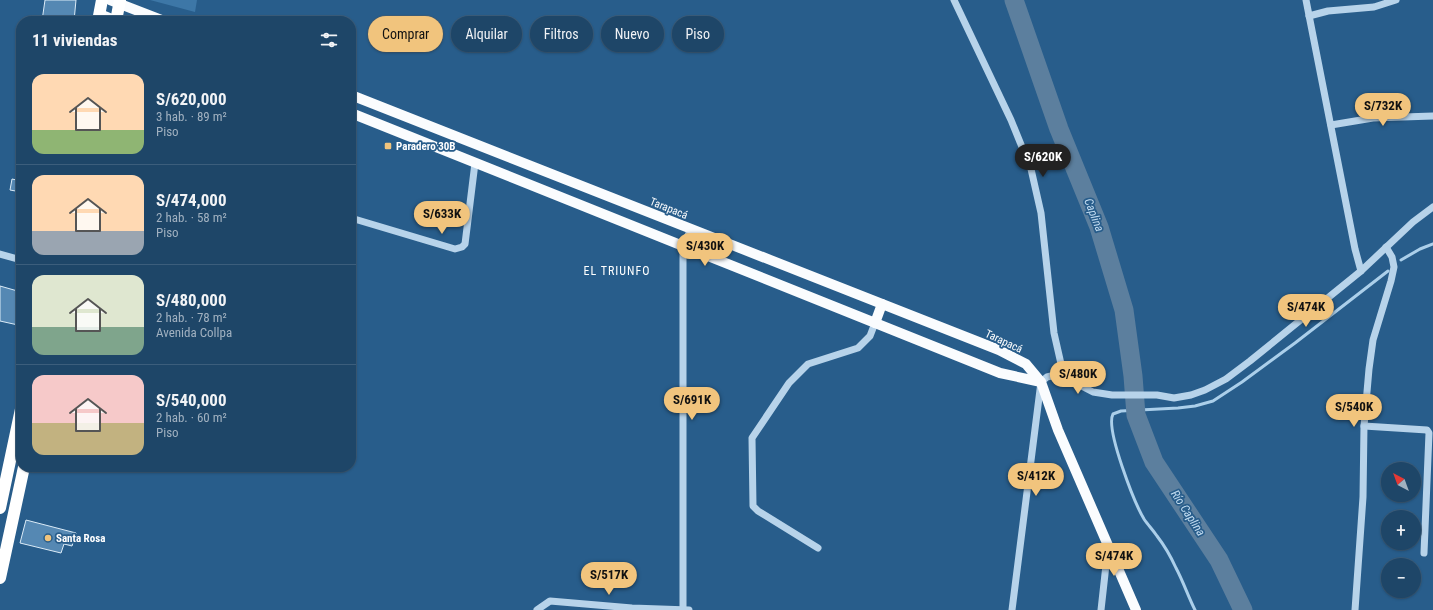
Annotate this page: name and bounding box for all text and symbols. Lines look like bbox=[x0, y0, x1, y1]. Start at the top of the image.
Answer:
chip: Comprar bbox=[368, 16, 443, 52]
chip: Alquilar bbox=[451, 16, 522, 52]
chip: Filtros bbox=[530, 16, 593, 52]
chip: Nuevo bbox=[601, 16, 664, 52]
chip: Piso bbox=[672, 16, 724, 52]
icon: filters bbox=[318, 29, 340, 51]
text: 11 viviendas bbox=[32, 30, 118, 50]
text: S/620,000 bbox=[156, 89, 227, 109]
icon: home bbox=[64, 90, 112, 138]
pin: S/732K bbox=[1350, 93, 1416, 127]
text: S/732K bbox=[1364, 98, 1402, 113]
text: 3 hab. · 89 m² bbox=[156, 109, 227, 124]
text: Piso bbox=[156, 124, 179, 139]
place label: Paradero 30B bbox=[396, 140, 456, 153]
marker: Paradero 30B bbox=[383, 141, 393, 151]
pin: S/620K bbox=[1010, 144, 1076, 178]
text: S/620K bbox=[1024, 149, 1062, 164]
text: S/474,000 bbox=[156, 190, 227, 210]
icon: home bbox=[64, 191, 112, 239]
street label: Tarapacá bbox=[648, 195, 690, 222]
water label: Caplina bbox=[1081, 196, 1107, 234]
pin: S/633K bbox=[409, 201, 475, 235]
text: S/633K bbox=[423, 206, 461, 221]
text: 2 hab. · 58 m² bbox=[156, 210, 227, 225]
text: Piso bbox=[156, 225, 179, 240]
pin: S/430K bbox=[672, 233, 738, 267]
text: S/430K bbox=[686, 238, 724, 253]
district label: EL TRIUNFO bbox=[584, 264, 650, 278]
text: S/480,000 bbox=[156, 290, 227, 310]
icon: home bbox=[64, 291, 112, 339]
pin: S/474K bbox=[1273, 294, 1339, 328]
text: S/474K bbox=[1287, 299, 1325, 314]
text: 2 hab. · 78 m² bbox=[156, 310, 227, 325]
text: Avenida Collpa bbox=[156, 325, 232, 340]
street label: Tarapacá bbox=[983, 327, 1025, 356]
pin: S/480K bbox=[1045, 361, 1111, 395]
text: S/480K bbox=[1059, 366, 1097, 381]
pin: S/691K bbox=[659, 387, 725, 421]
text: S/540,000 bbox=[156, 390, 227, 410]
icon: home bbox=[64, 391, 112, 439]
text: S/691K bbox=[673, 392, 711, 407]
pin: S/540K bbox=[1321, 394, 1387, 428]
text: S/540K bbox=[1335, 399, 1373, 414]
text: 2 hab. · 60 m² bbox=[156, 410, 227, 425]
text: Piso bbox=[156, 425, 179, 440]
north arrow bbox=[1381, 462, 1421, 502]
map controls bbox=[1381, 462, 1421, 598]
pin: S/412K bbox=[1003, 463, 1069, 497]
text: S/412K bbox=[1017, 468, 1055, 483]
water label: Río Caplina bbox=[1168, 487, 1208, 539]
button: + bbox=[1381, 510, 1421, 550]
place label: Santa Rosa bbox=[56, 532, 105, 545]
marker: Santa Rosa bbox=[43, 533, 53, 543]
pin: S/474K bbox=[1081, 543, 1147, 577]
text: S/474K bbox=[1095, 548, 1133, 563]
button: − bbox=[1381, 558, 1421, 598]
pin: S/517K bbox=[576, 562, 642, 596]
text: S/517K bbox=[590, 567, 628, 582]

